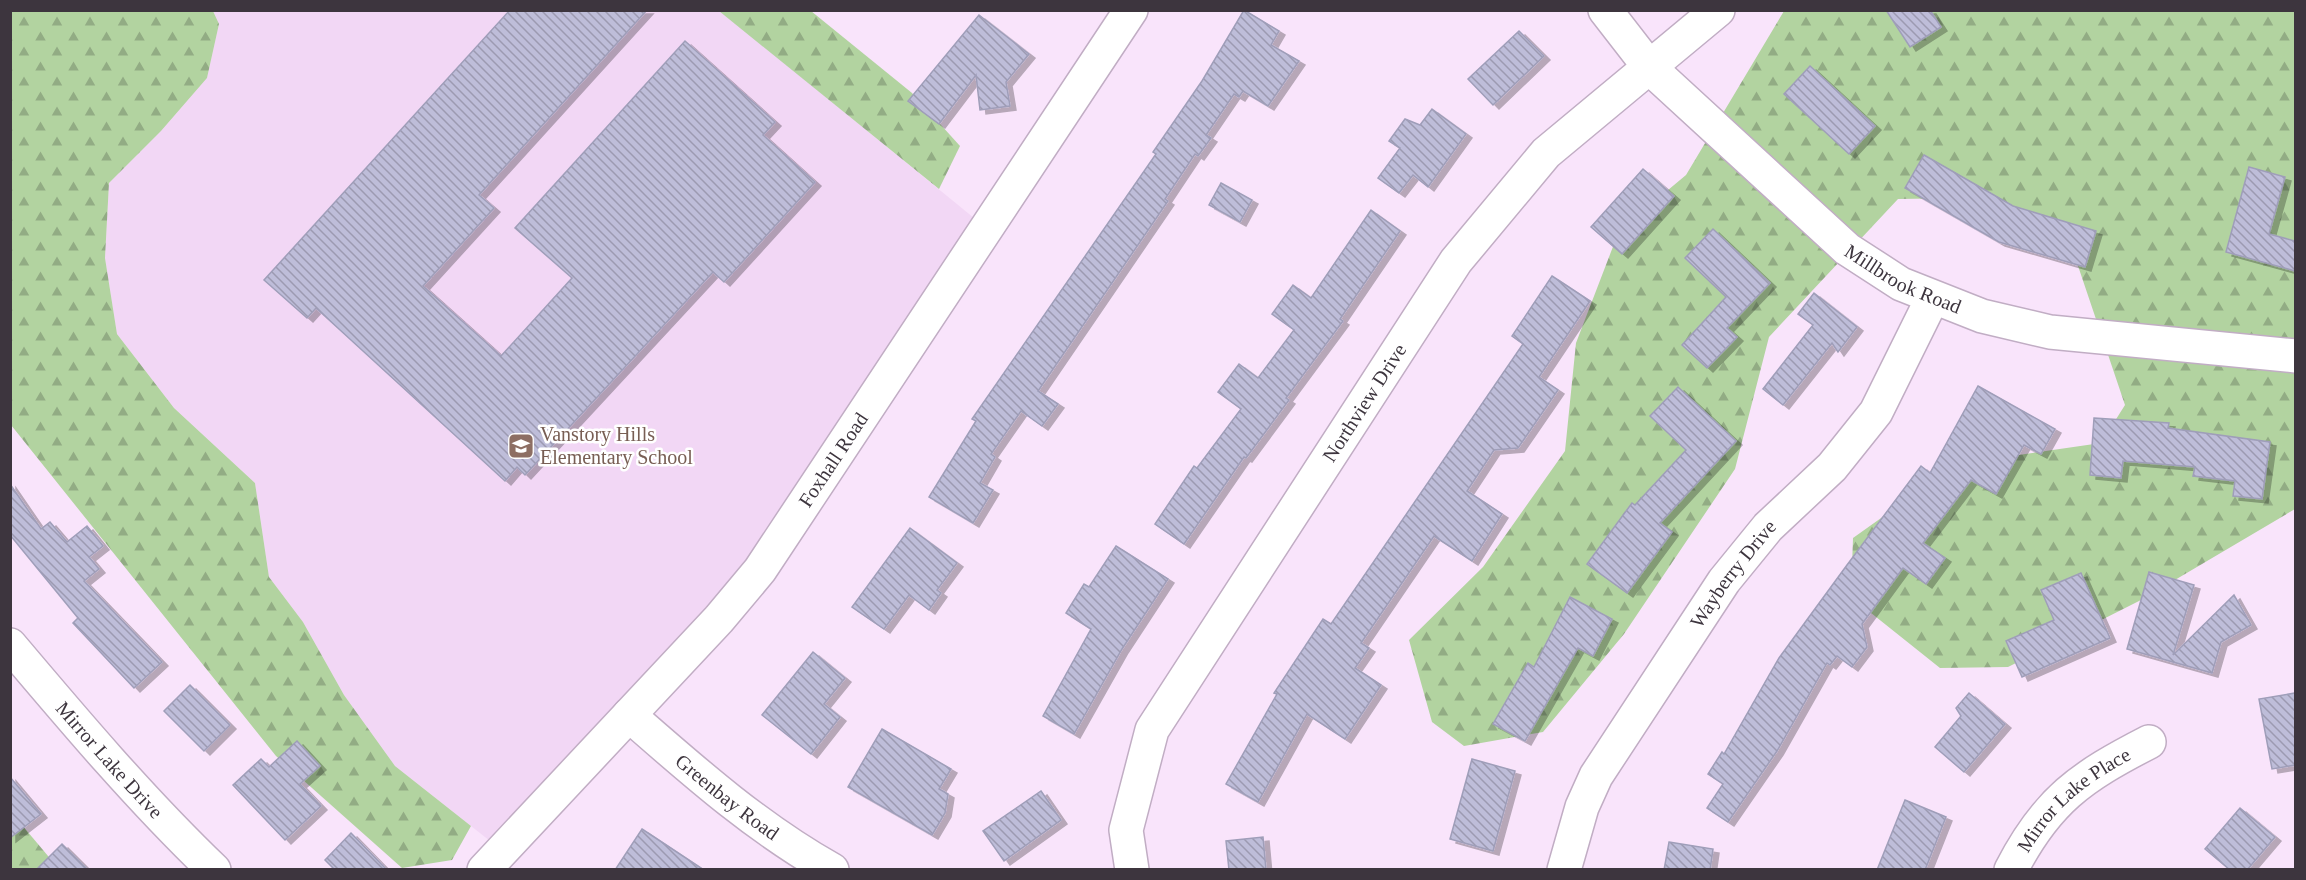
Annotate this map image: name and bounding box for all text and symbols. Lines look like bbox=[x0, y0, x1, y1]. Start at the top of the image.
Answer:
street label: Millbrook Road bbox=[1841, 240, 1964, 318]
street label: Northview Drive bbox=[1318, 339, 1411, 466]
street label: Foxhall Road bbox=[794, 408, 872, 511]
place label: Vanstory Hills Elementary School bbox=[540, 423, 693, 469]
school or university icon: Vanstory Hills Elementary School bbox=[506, 431, 536, 461]
street label: Wayberry Drive bbox=[1686, 515, 1780, 632]
street label: Mirror Lake Drive bbox=[52, 697, 168, 823]
street label: Mirror Lake Place bbox=[2012, 743, 2134, 856]
street label: Greenbay Road bbox=[671, 750, 783, 844]

